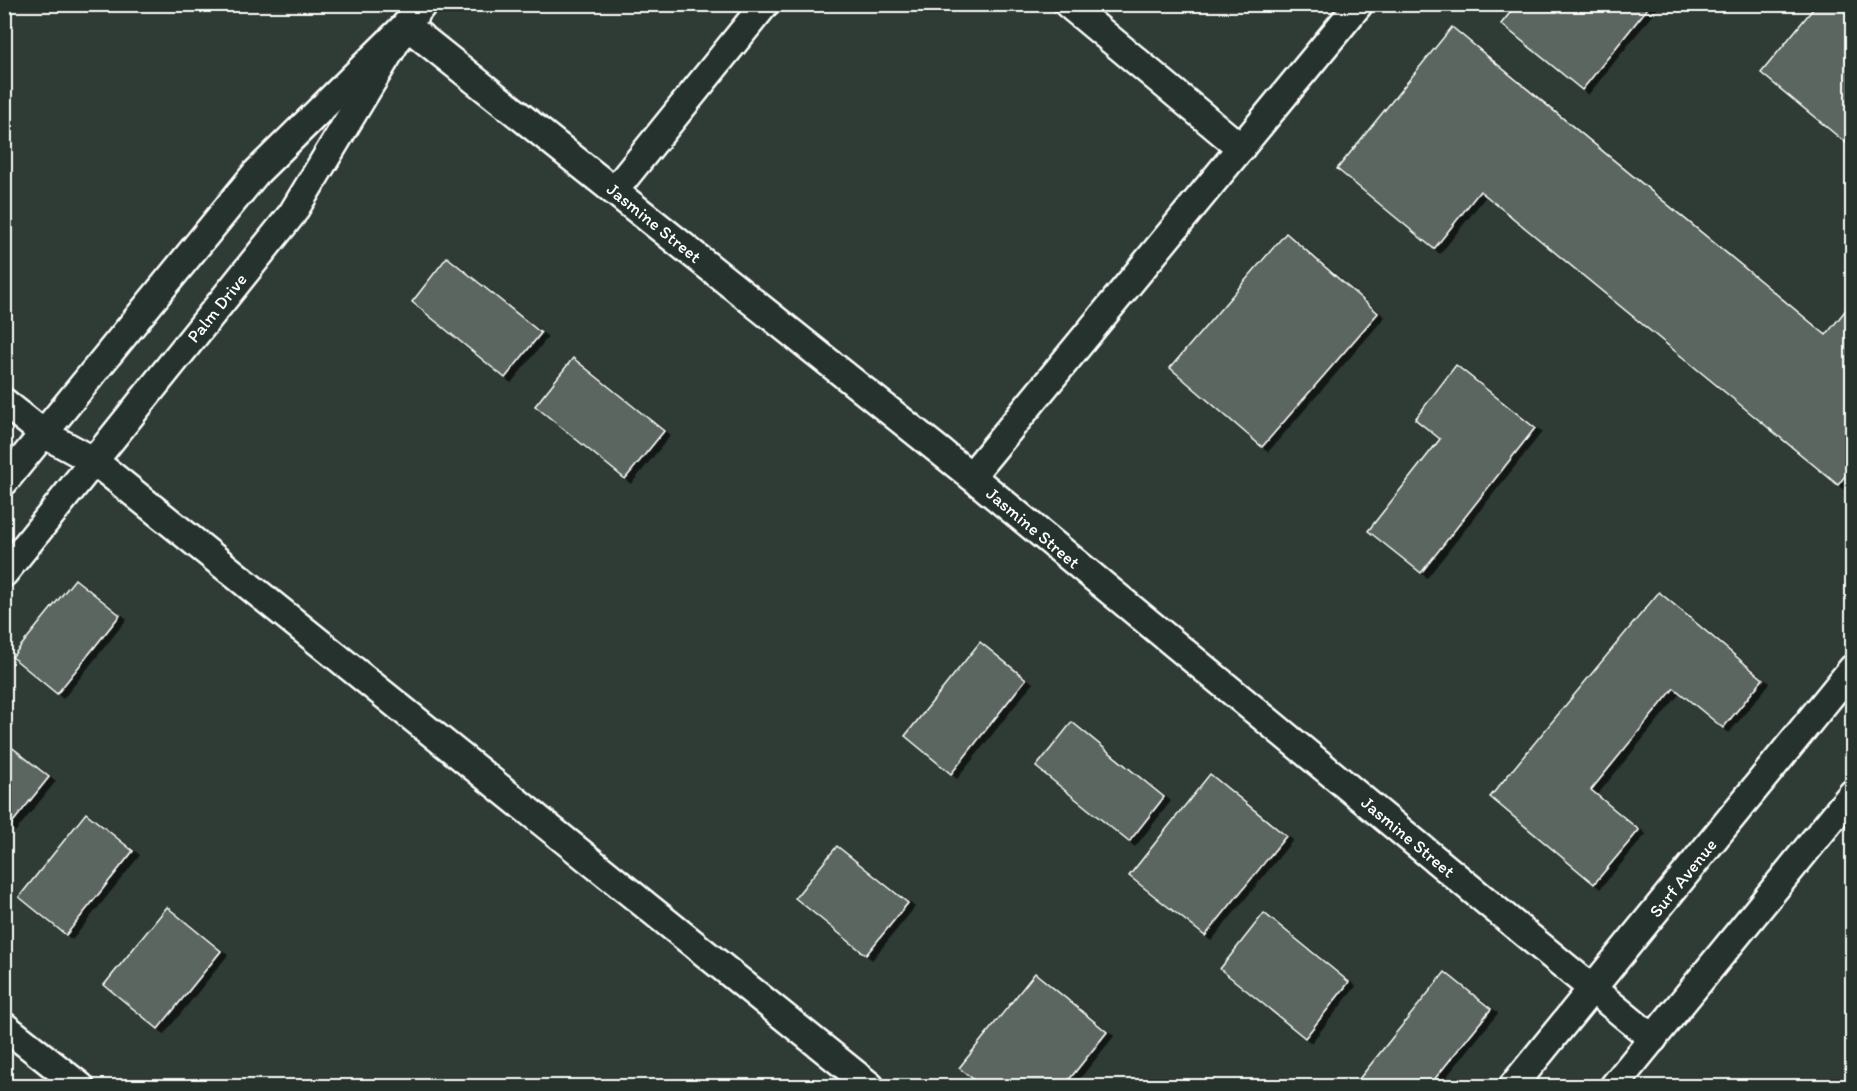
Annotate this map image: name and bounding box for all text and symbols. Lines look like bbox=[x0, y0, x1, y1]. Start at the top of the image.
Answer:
street label: Jasmine Street bbox=[602, 178, 706, 268]
street label: Palm Drive bbox=[182, 269, 252, 347]
street label: Jasmine Street bbox=[982, 482, 1084, 574]
street label: Jasmine Street bbox=[1357, 791, 1459, 883]
street label: Surf Avenue bbox=[1644, 834, 1722, 922]

